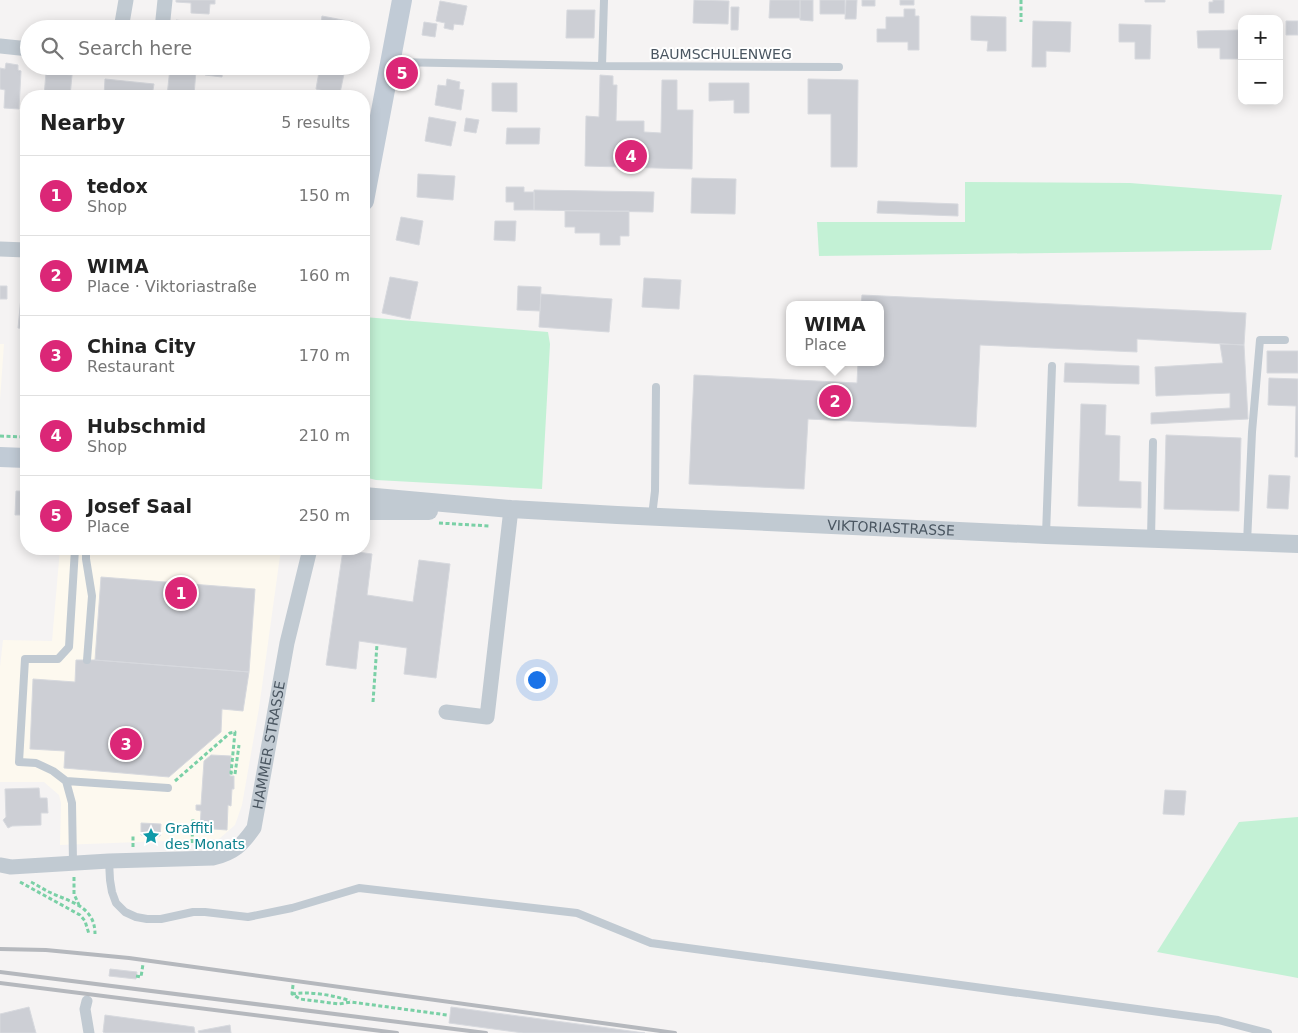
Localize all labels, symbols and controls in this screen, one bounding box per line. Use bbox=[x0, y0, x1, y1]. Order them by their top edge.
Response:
map controls bbox=[1238, 15, 1283, 105]
button: + bbox=[1238, 15, 1283, 60]
search box bbox=[20, 20, 370, 75]
icon: search bbox=[38, 34, 66, 62]
text: Search here bbox=[78, 37, 192, 59]
street label: BAUMSCHULENWEG bbox=[650, 46, 792, 62]
pin: 5 bbox=[386, 54, 418, 92]
button: − bbox=[1238, 60, 1283, 105]
text: Nearby bbox=[40, 111, 125, 135]
text: 5 results bbox=[281, 113, 350, 132]
pin: 4 bbox=[615, 137, 647, 175]
text: tedox bbox=[87, 175, 148, 197]
text: 1 bbox=[50, 186, 62, 205]
text: 150 m bbox=[299, 186, 350, 205]
text: Shop bbox=[87, 197, 127, 216]
text: WIMA bbox=[87, 255, 149, 277]
text: 2 bbox=[50, 266, 62, 285]
text: 160 m bbox=[299, 266, 350, 285]
text: Place · Viktoriastraße bbox=[87, 277, 257, 296]
popup bbox=[786, 301, 884, 366]
text: WIMA bbox=[804, 313, 866, 335]
text: China City bbox=[87, 335, 196, 357]
text: Place bbox=[804, 335, 847, 354]
text: 3 bbox=[50, 346, 62, 365]
text: 170 m bbox=[299, 346, 350, 365]
text: Restaurant bbox=[87, 357, 175, 376]
pin: 2 bbox=[819, 382, 851, 420]
text: Hubschmid bbox=[87, 415, 206, 437]
text: 4 bbox=[50, 426, 62, 445]
text: 210 m bbox=[299, 426, 350, 445]
text: Shop bbox=[87, 437, 127, 456]
text: Josef Saal bbox=[87, 495, 192, 517]
text: 5 bbox=[50, 506, 62, 525]
text: 250 m bbox=[299, 506, 350, 525]
text: Place bbox=[87, 517, 130, 536]
street label: VIKTORIASTRASSE bbox=[827, 517, 955, 539]
pin: 1 bbox=[165, 574, 197, 612]
your location bbox=[524, 667, 550, 693]
street label: HAMMER STRASSE bbox=[249, 680, 288, 810]
pin: 3 bbox=[110, 725, 142, 763]
place label: Graffiti des Monats bbox=[165, 820, 245, 852]
place icon: Graffiti des Monats bbox=[141, 826, 161, 846]

